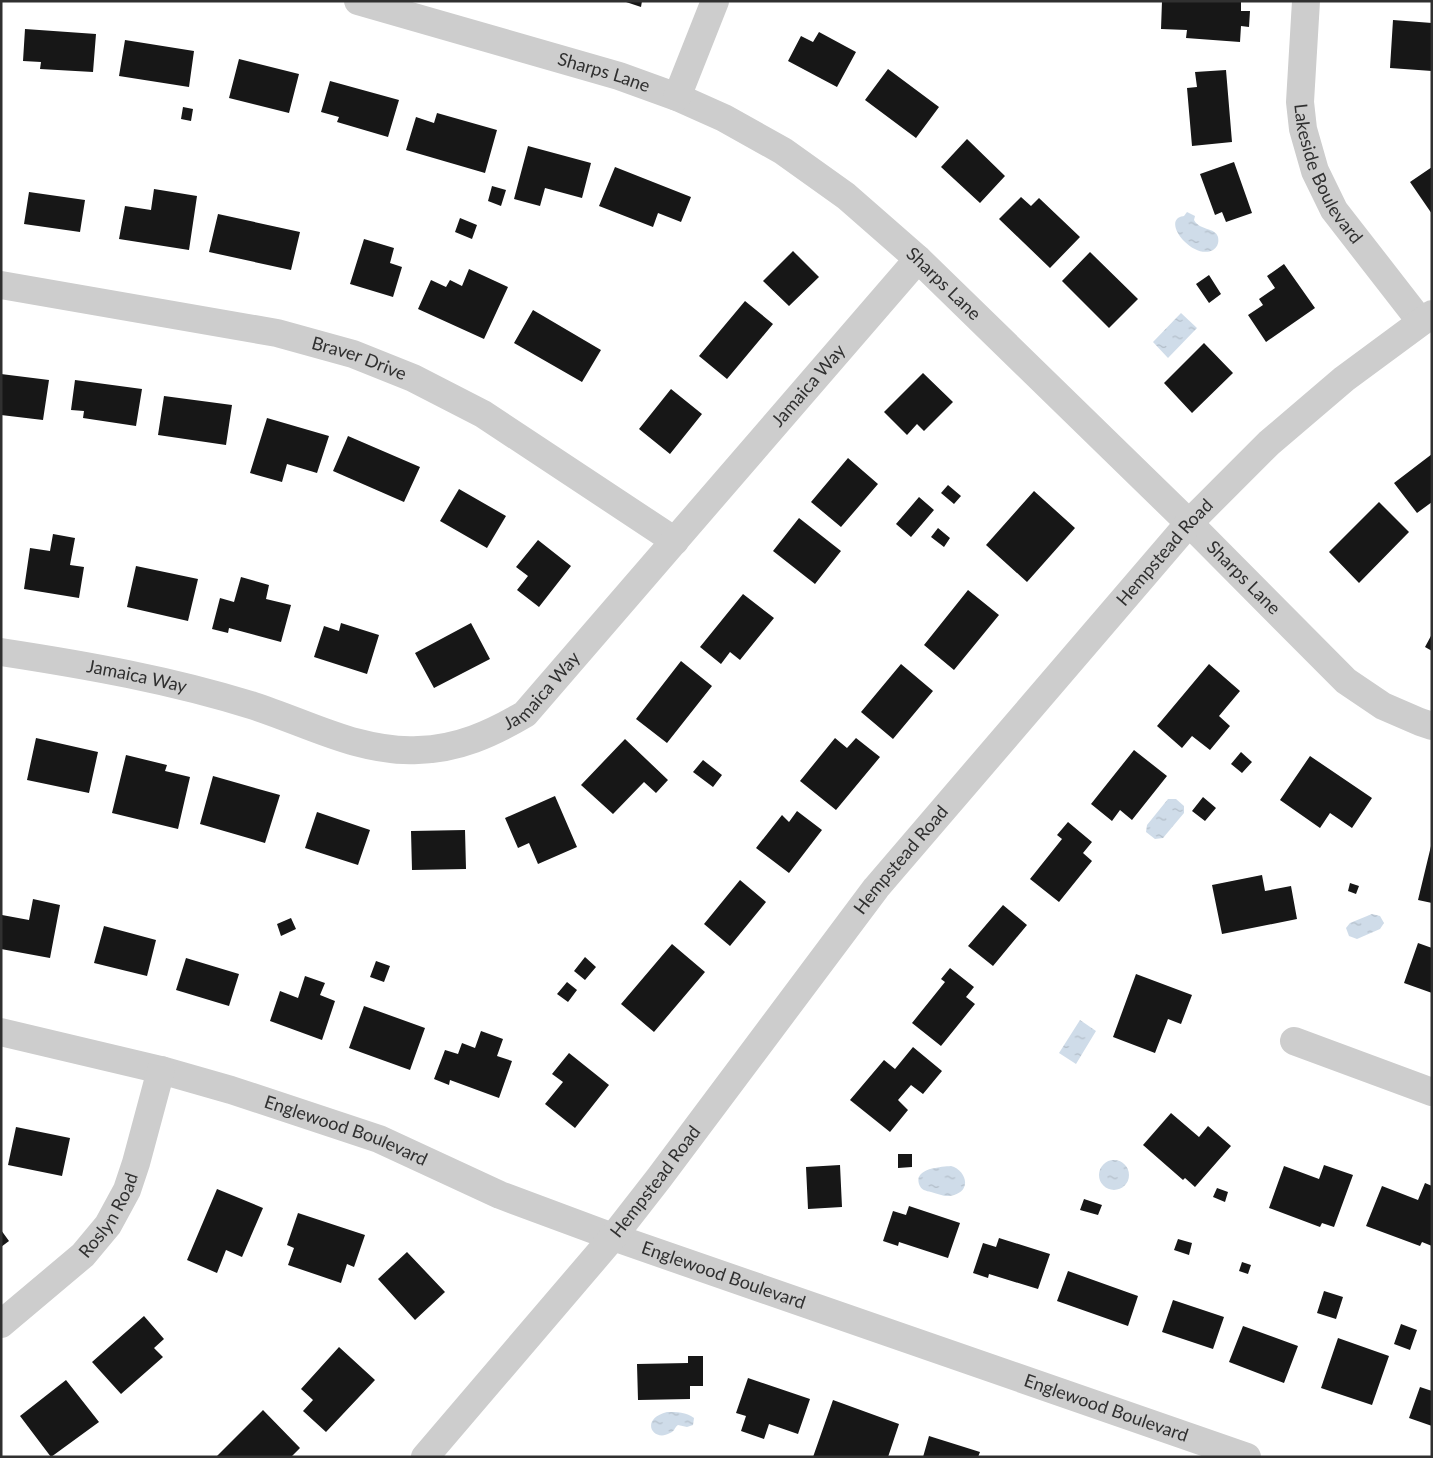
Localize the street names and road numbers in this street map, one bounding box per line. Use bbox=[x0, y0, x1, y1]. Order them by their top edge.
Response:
street label: Sharps Lane bbox=[555, 47, 653, 96]
street label: Lakeside Boulevard bbox=[1290, 102, 1368, 248]
street label: Sharps Lane bbox=[902, 242, 986, 324]
street label: Braver Drive bbox=[309, 331, 410, 384]
street label: Jamaica Way bbox=[766, 339, 850, 431]
street label: Hempstead Road bbox=[1111, 494, 1217, 610]
street label: Sharps Lane bbox=[1203, 535, 1286, 619]
street label: Jamaica Way bbox=[499, 646, 585, 734]
street label: Jamaica Way bbox=[85, 654, 190, 697]
street label: Hempstead Road bbox=[848, 800, 952, 918]
street label: Englewood Boulevard bbox=[262, 1090, 431, 1170]
street label: Hempstead Road bbox=[605, 1121, 704, 1242]
street label: Roslyn Road bbox=[73, 1170, 142, 1262]
street label: Englewood Boulevard bbox=[639, 1236, 809, 1313]
street label: Englewood Boulevard bbox=[1022, 1369, 1191, 1446]

